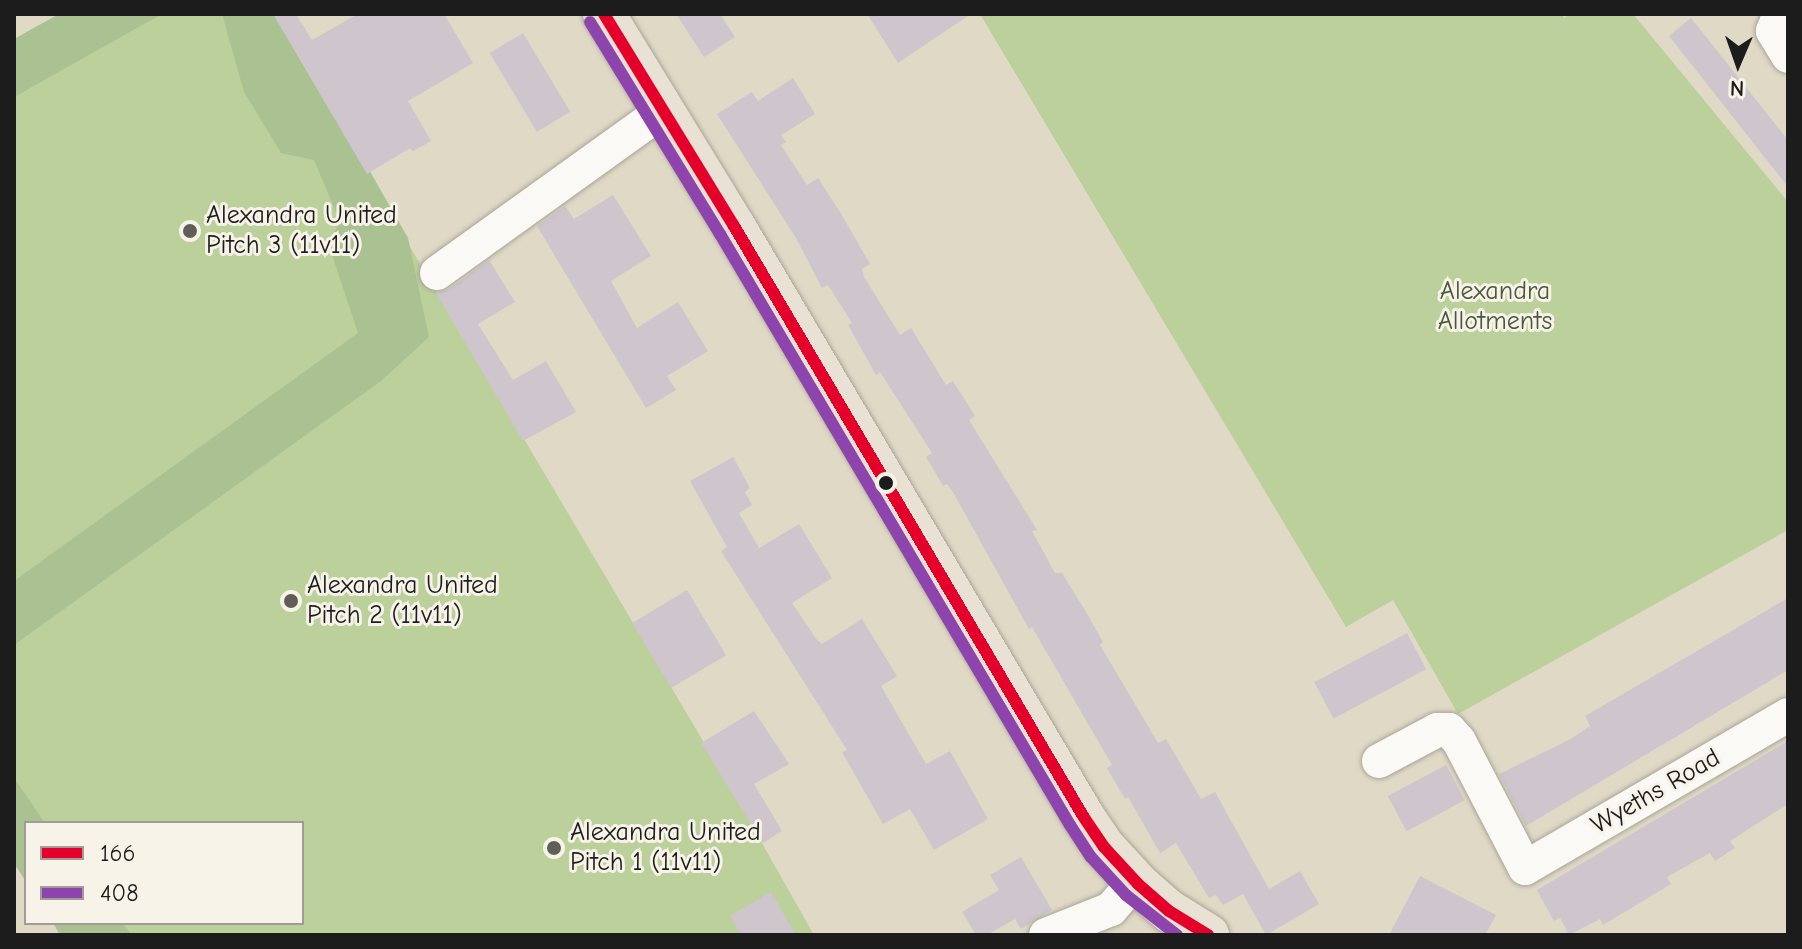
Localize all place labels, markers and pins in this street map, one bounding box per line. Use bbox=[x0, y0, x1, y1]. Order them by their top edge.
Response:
place label: Alexandra United Pitch 3 (11v11) bbox=[206, 200, 397, 262]
marker: Alexandra United Pitch 3 (11v11) bbox=[181, 222, 199, 240]
unlabelled marker bbox=[878, 475, 894, 491]
place label: Alexandra United Pitch 2 (11v11) bbox=[307, 570, 498, 632]
marker: Alexandra United Pitch 2 (11v11) bbox=[282, 592, 300, 610]
place label: Alexandra United Pitch 1 (11v11) bbox=[570, 817, 761, 878]
marker: Alexandra United Pitch 1 (11v11) bbox=[545, 839, 563, 857]

